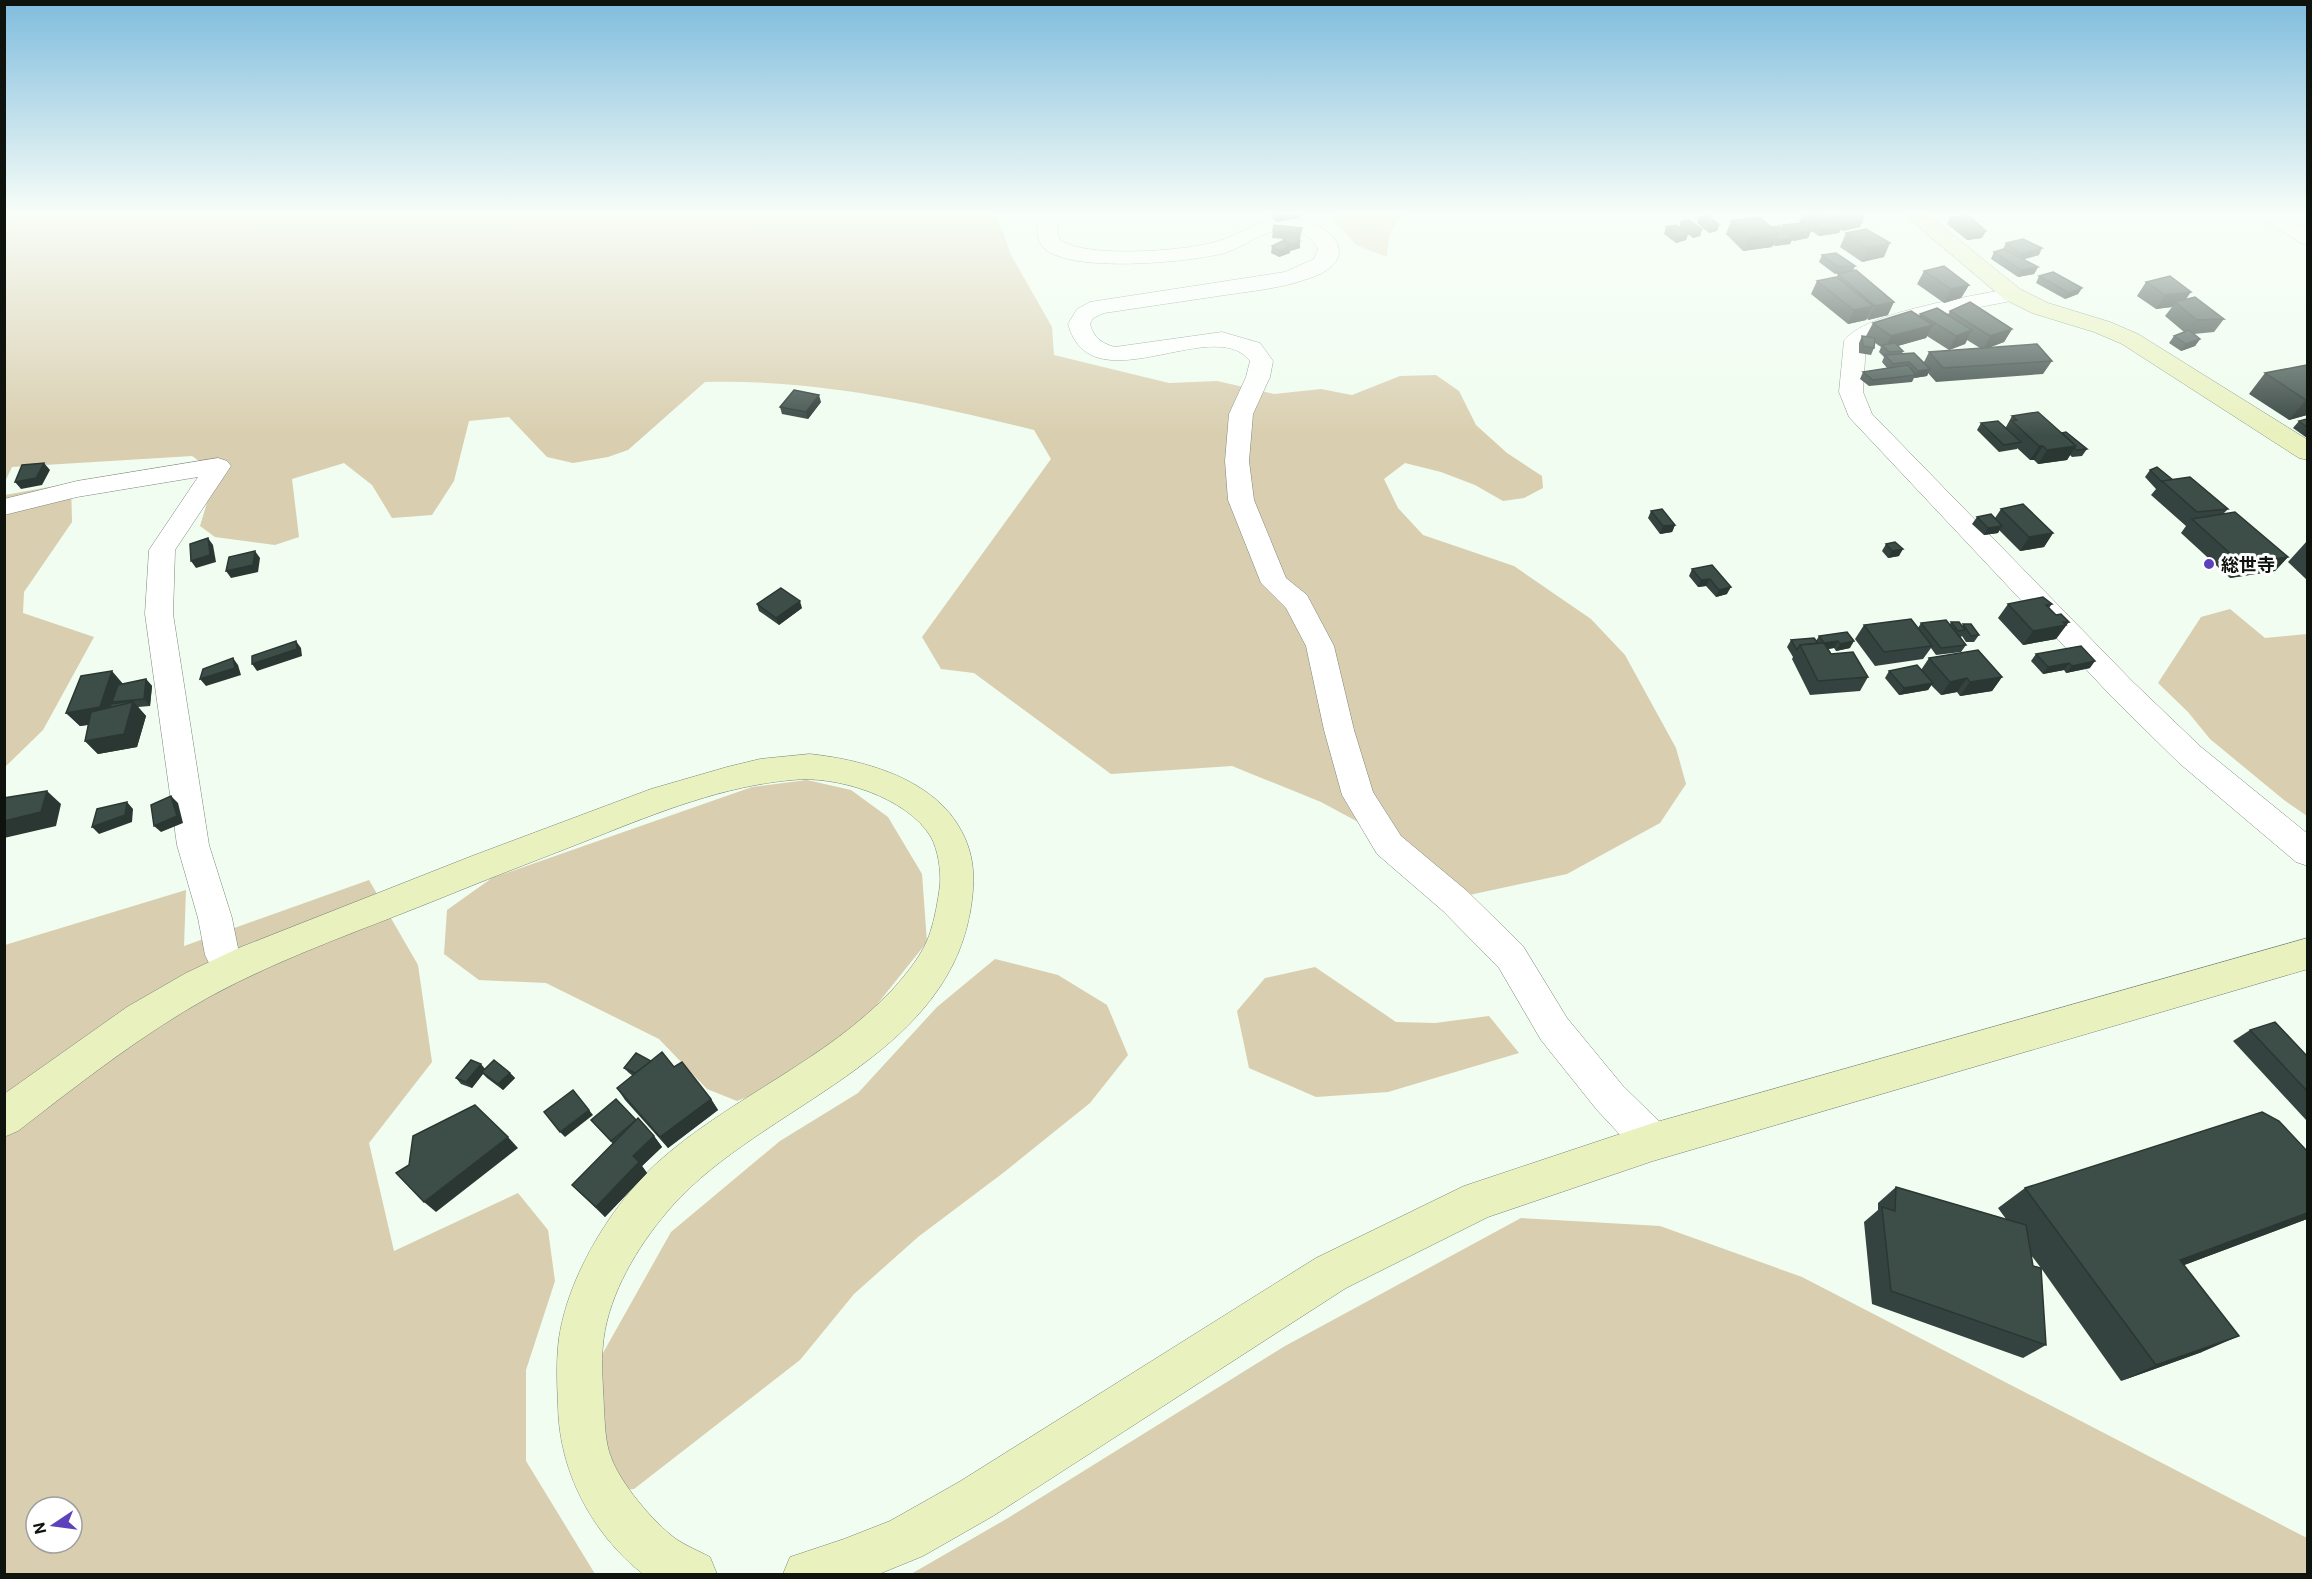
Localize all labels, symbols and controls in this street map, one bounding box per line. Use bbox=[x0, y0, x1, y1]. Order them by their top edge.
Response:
place label: 総世寺 bbox=[2221, 554, 2275, 575]
marker: 総世寺 bbox=[2202, 557, 2216, 571]
north arrow bbox=[24, 1495, 84, 1555]
text: N bbox=[29, 1521, 50, 1536]

